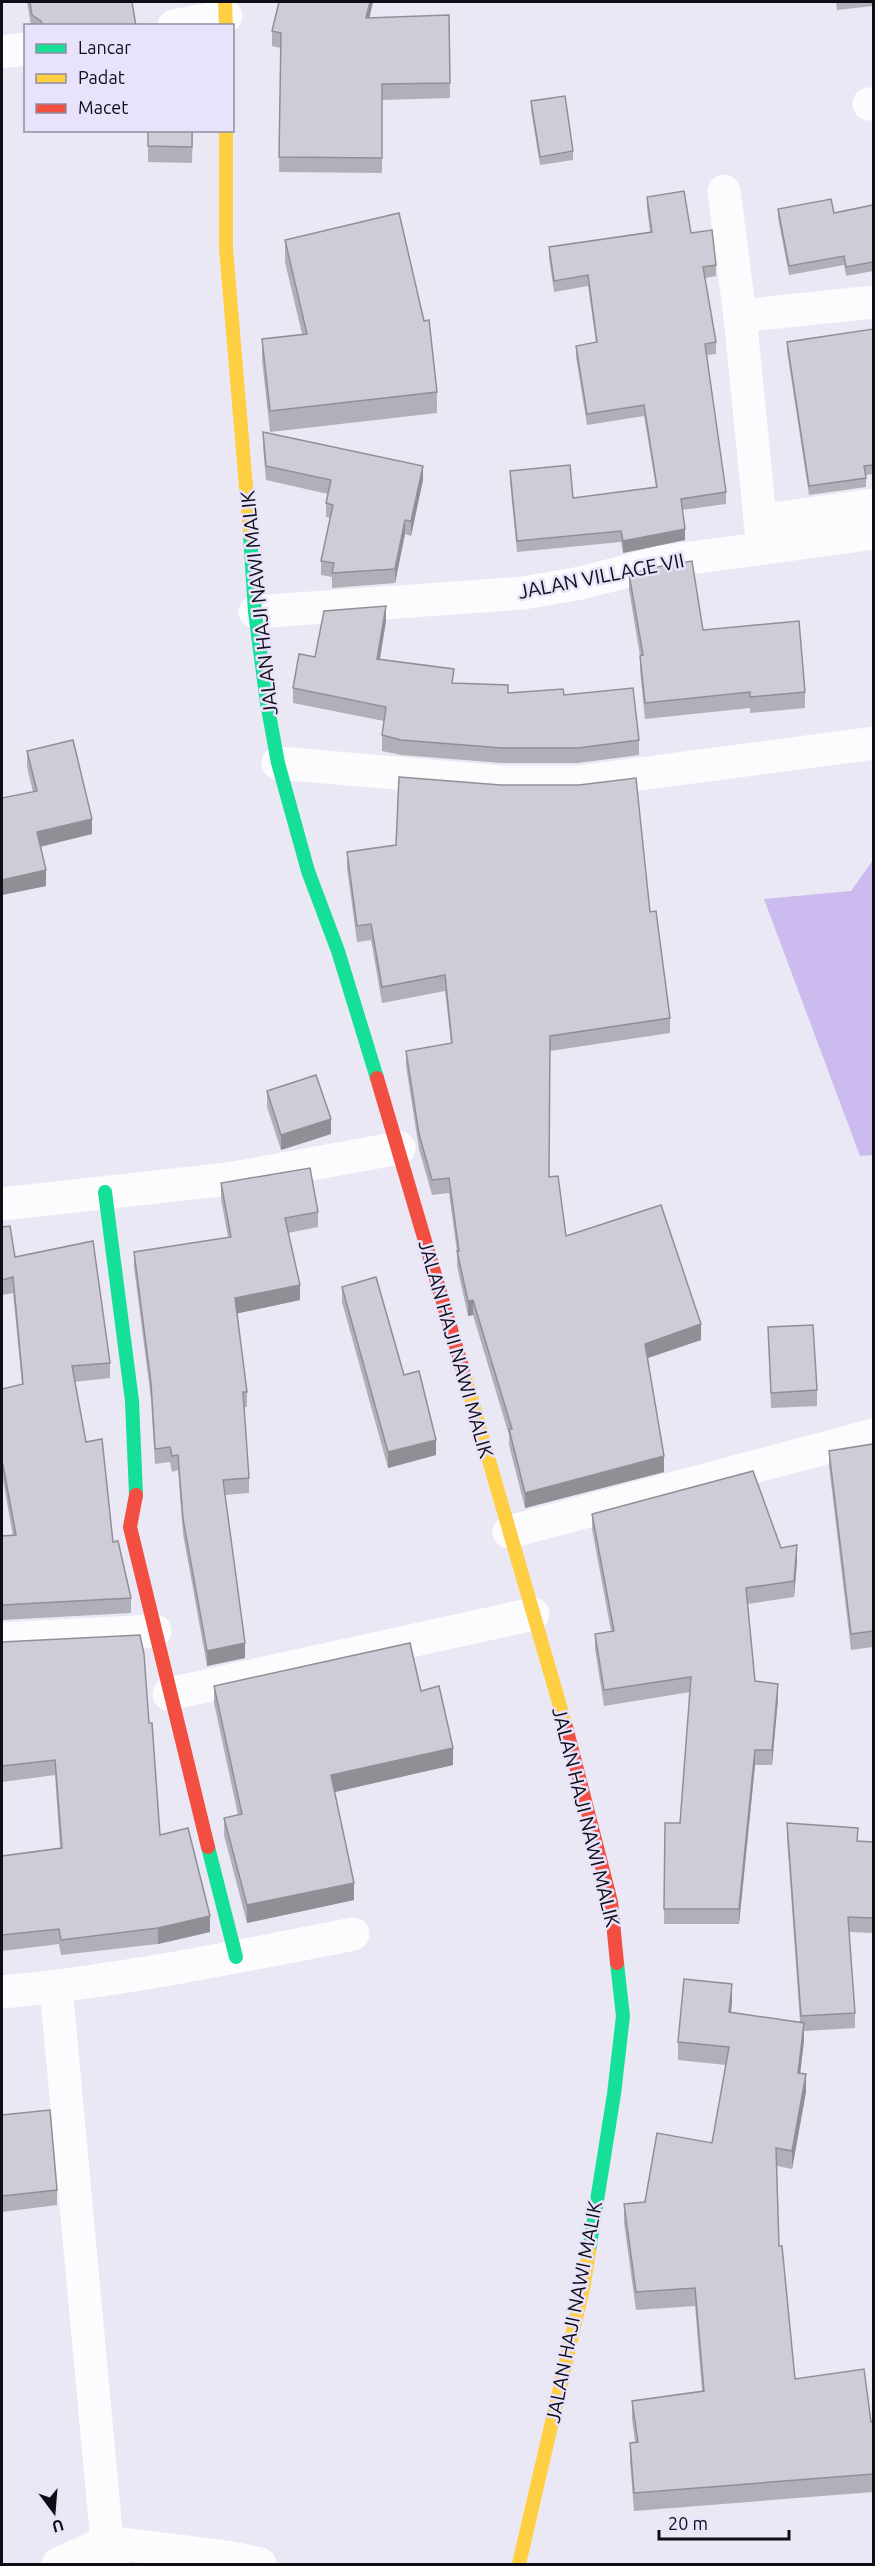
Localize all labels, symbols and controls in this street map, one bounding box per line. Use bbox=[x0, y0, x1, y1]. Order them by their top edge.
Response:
legend bbox=[24, 24, 234, 132]
text: Lancar bbox=[78, 37, 131, 57]
text: Padat bbox=[78, 67, 125, 87]
text: Macet bbox=[78, 97, 128, 117]
street label: JALAN HAJI NAWI MALIK bbox=[235, 490, 282, 716]
street label: JALAN VILLAGE VII bbox=[516, 548, 686, 603]
street label: JALAN HAJI NAWI MALIK bbox=[414, 1237, 499, 1460]
street label: JALAN HAJI NAWI MALIK bbox=[548, 1705, 625, 1929]
street label: JALAN HAJI NAWI MALIK bbox=[541, 2199, 606, 2425]
north arrow bbox=[24, 2482, 84, 2542]
scale bar bbox=[659, 2503, 790, 2541]
text: 20 m bbox=[668, 2513, 708, 2533]
text: U bbox=[50, 2516, 66, 2537]

